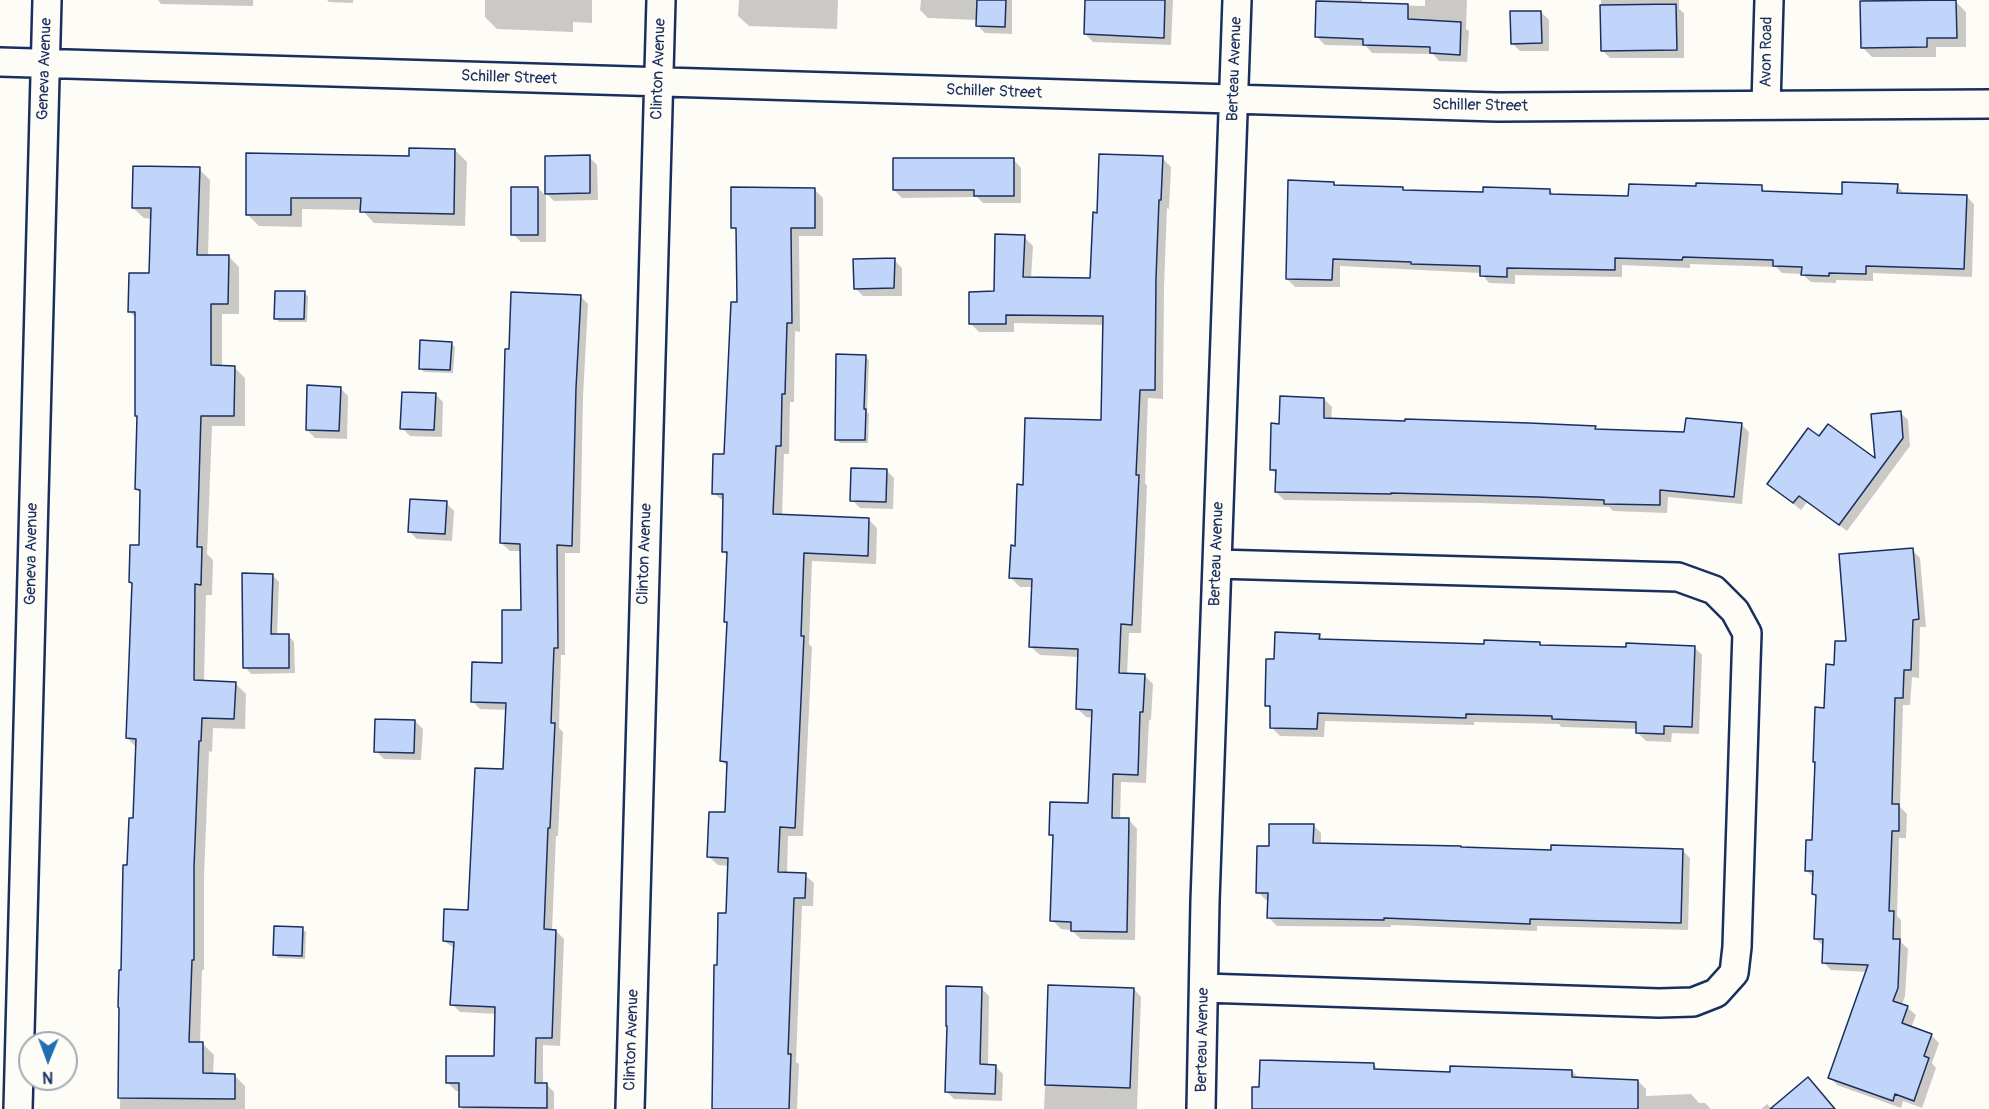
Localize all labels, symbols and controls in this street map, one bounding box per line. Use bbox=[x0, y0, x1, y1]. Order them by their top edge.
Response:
street label: Berteau Avenue bbox=[1224, 16, 1246, 122]
street label: Avon Road bbox=[1757, 16, 1777, 88]
street label: Geneva Avenue bbox=[34, 17, 56, 121]
street label: Clinton Avenue bbox=[648, 18, 670, 120]
street label: Schiller Street bbox=[461, 67, 557, 89]
street label: Schiller Street bbox=[946, 81, 1042, 103]
street label: Schiller Street bbox=[1432, 96, 1528, 116]
street label: Berteau Avenue bbox=[1206, 501, 1228, 607]
street label: Geneva Avenue bbox=[22, 503, 42, 605]
street label: Clinton Avenue bbox=[634, 503, 656, 605]
street label: Berteau Avenue bbox=[1192, 987, 1214, 1093]
street label: Clinton Avenue bbox=[621, 989, 643, 1091]
north arrow bbox=[18, 1031, 78, 1091]
text: N bbox=[42, 1067, 53, 1087]

